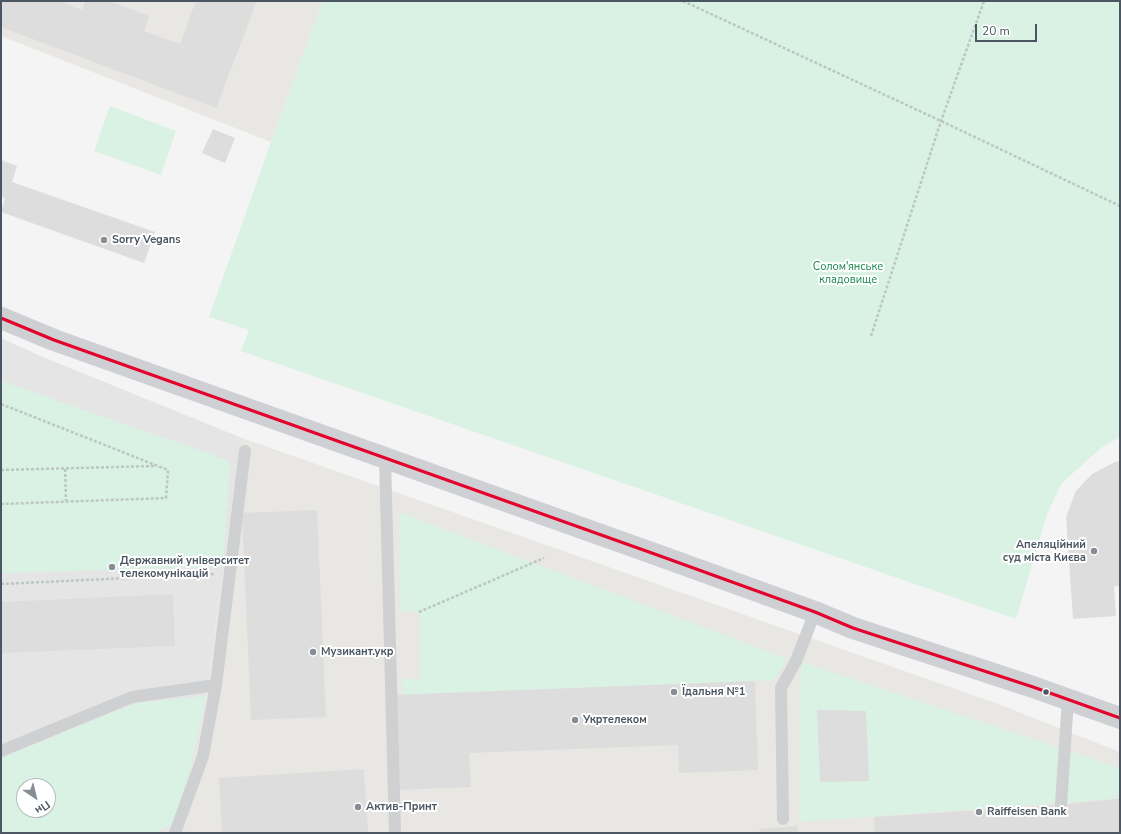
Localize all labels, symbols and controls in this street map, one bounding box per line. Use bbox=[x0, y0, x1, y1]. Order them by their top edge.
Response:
scale bar bbox=[977, 16, 1039, 42]
text: 20 m bbox=[982, 23, 1010, 39]
place label: Sorry Vegans bbox=[112, 233, 181, 247]
marker: Sorry Vegans bbox=[99, 235, 109, 245]
park label: Солом'янське кладовище bbox=[813, 260, 883, 286]
place label: Апеляційний суд міста Києва bbox=[1003, 538, 1086, 564]
marker: Апеляційний суд міста Києва bbox=[1089, 546, 1099, 556]
place label: Державний університет телекомунікацій bbox=[120, 554, 249, 580]
marker: Державний університет телекомунікацій bbox=[107, 562, 117, 572]
place label: Музикант.укр bbox=[321, 645, 393, 659]
marker: Музикант.укр bbox=[308, 647, 318, 657]
place label: Їдальня №1 bbox=[682, 685, 745, 699]
marker: Їдальня №1 bbox=[669, 687, 679, 697]
unlabelled marker bbox=[1041, 687, 1051, 697]
place label: Укртелеком bbox=[583, 713, 647, 727]
marker: Укртелеком bbox=[570, 715, 580, 725]
north arrow bbox=[16, 778, 56, 818]
text: Пн bbox=[32, 797, 53, 818]
place label: Актив-Принт bbox=[366, 800, 437, 814]
marker: Актив-Принт bbox=[353, 802, 363, 812]
place label: Raiffeisen Bank bbox=[987, 805, 1066, 819]
marker: Raiffeisen Bank bbox=[974, 807, 984, 817]

